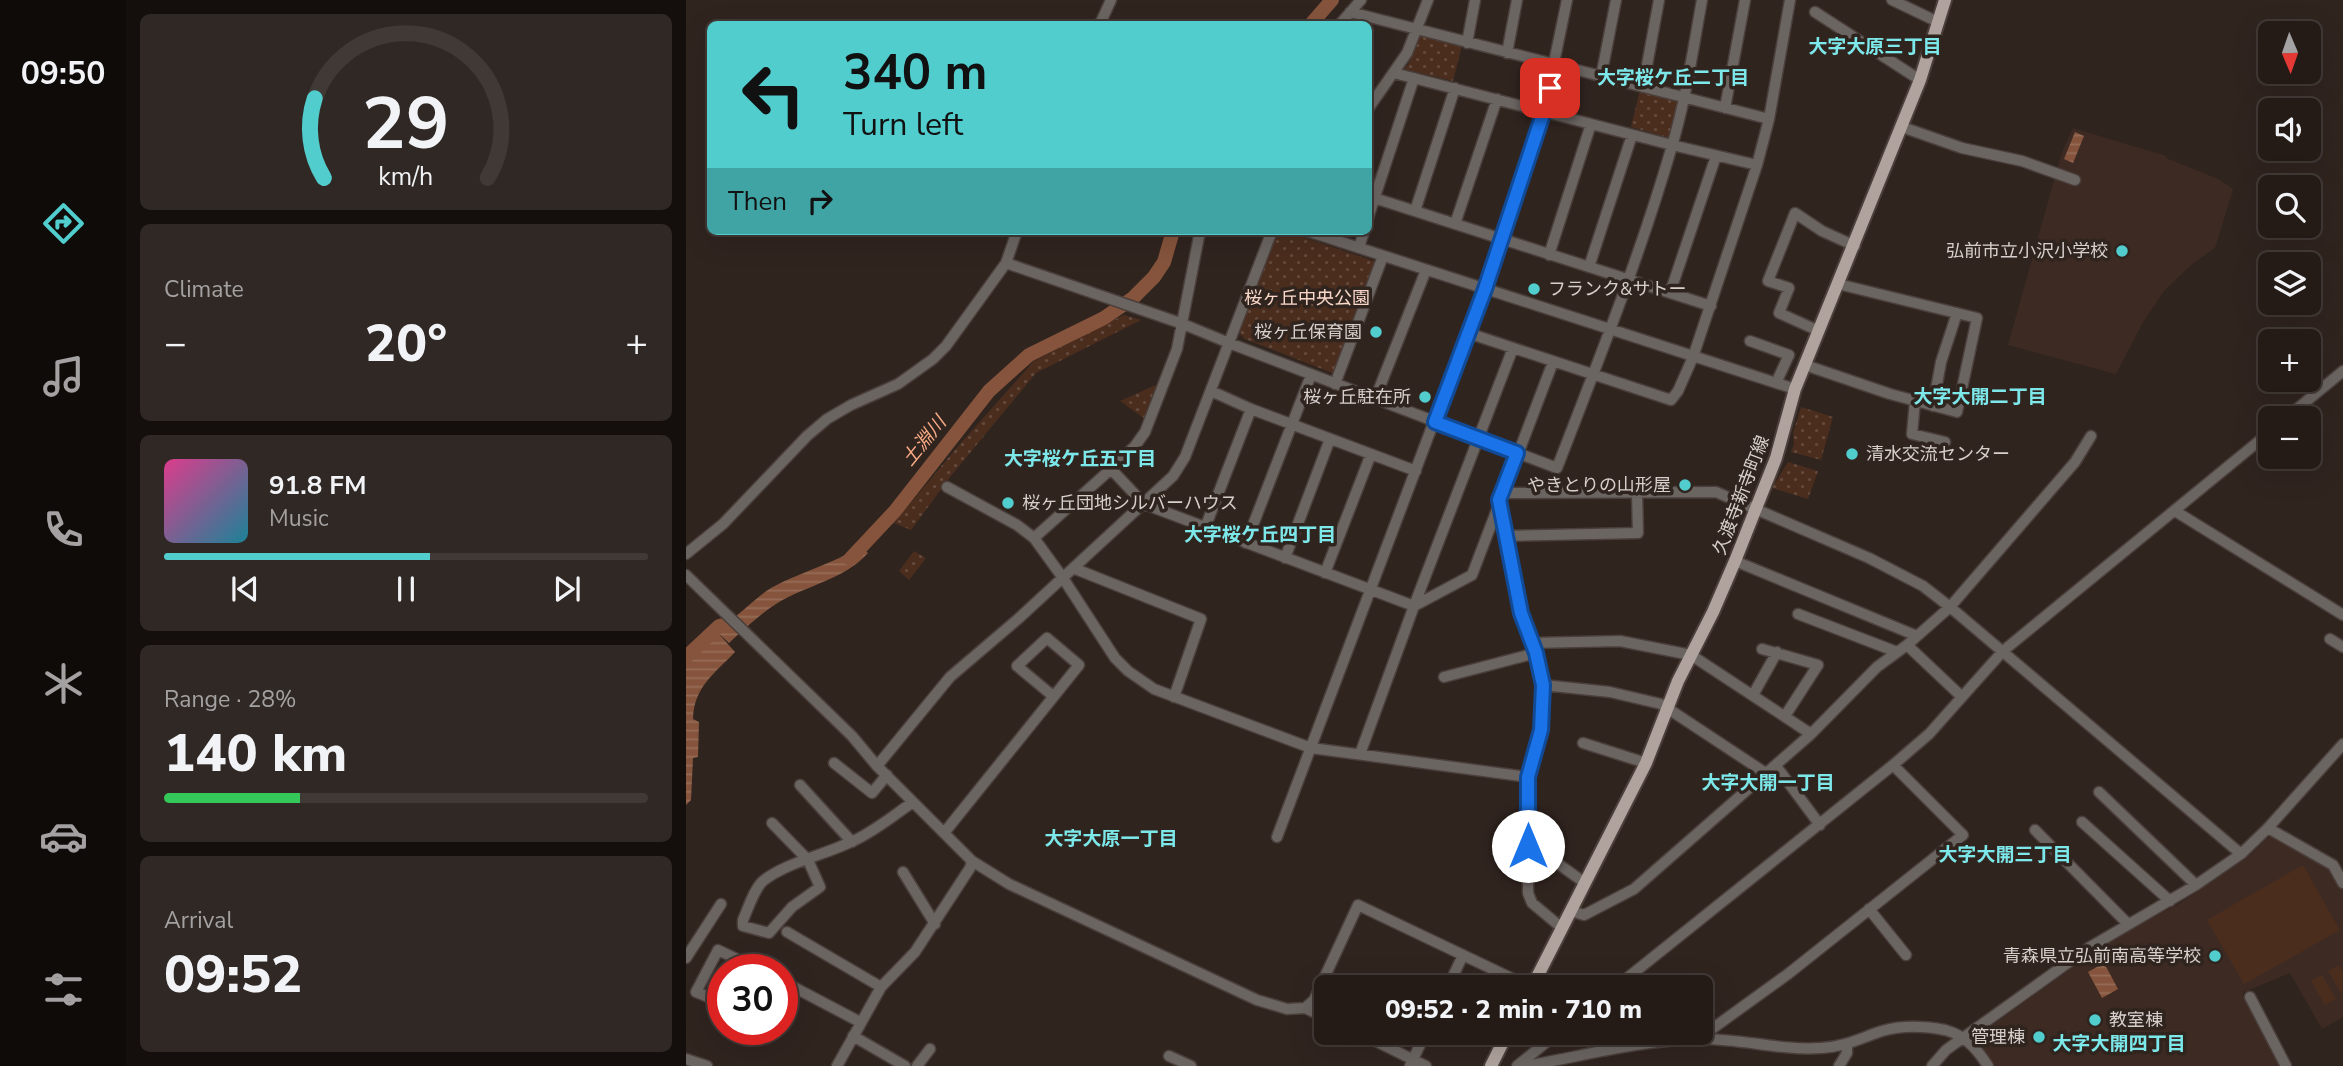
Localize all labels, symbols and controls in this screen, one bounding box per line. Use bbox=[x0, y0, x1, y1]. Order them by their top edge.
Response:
north arrow bbox=[2258, 21, 2320, 84]
map controls bbox=[2258, 21, 2321, 469]
district label: 大字大原三丁目 bbox=[1808, 34, 1942, 60]
text: 340 m bbox=[843, 39, 987, 106]
icon: left bbox=[728, 49, 819, 140]
text: 09:50 bbox=[21, 52, 105, 95]
pin bbox=[1520, 58, 1580, 118]
district label: 大字桜ケ丘二丁目 bbox=[1597, 65, 1749, 91]
icon: arrive bbox=[1531, 69, 1569, 107]
text: 29 bbox=[362, 75, 450, 175]
button: sound bbox=[2258, 98, 2321, 161]
text: Turn left bbox=[843, 103, 963, 146]
text: km/h bbox=[378, 160, 434, 194]
button: search bbox=[2258, 175, 2321, 238]
icon: right bbox=[801, 182, 839, 220]
text: Then bbox=[728, 184, 787, 219]
icon: directions bbox=[39, 199, 88, 248]
place label: 弘前市立小沢小学校 bbox=[1946, 239, 2108, 263]
marker: 弘前市立小沢小学校 bbox=[2114, 243, 2130, 259]
button: layers bbox=[2258, 252, 2321, 315]
text: Climate bbox=[164, 274, 244, 305]
place label: フランク&サトー bbox=[1548, 277, 1686, 301]
marker: フランク&サトー bbox=[1526, 281, 1542, 297]
park label: 桜ヶ丘中央公園 bbox=[1244, 286, 1370, 310]
text: 20° bbox=[365, 308, 447, 379]
text: − bbox=[164, 318, 187, 369]
text: + bbox=[625, 318, 648, 369]
place label: 桜ヶ丘保育園 bbox=[1254, 320, 1362, 344]
marker: 桜ヶ丘保育園 bbox=[1368, 324, 1384, 340]
button: + bbox=[2258, 329, 2321, 392]
icon: music bbox=[39, 352, 88, 401]
district label: 大字大開二丁目 bbox=[1913, 384, 2047, 410]
place label: 桜ヶ丘駐在所 bbox=[1303, 385, 1411, 409]
marker: 桜ヶ丘駐在所 bbox=[1417, 389, 1433, 405]
button: − bbox=[2258, 406, 2321, 469]
water label: 土淵川 bbox=[896, 409, 953, 471]
street label: 久渡寺新寺町線 bbox=[1707, 432, 1775, 558]
place label: 清水交流センター bbox=[1866, 442, 2010, 466]
district label: 大字桜ケ丘五丁目 bbox=[1004, 446, 1156, 472]
marker: 清水交流センター bbox=[1844, 446, 1860, 462]
text: 91.8 FM bbox=[269, 468, 366, 503]
place label: やきとりの山形屋 bbox=[1527, 473, 1671, 497]
marker: やきとりの山形屋 bbox=[1677, 477, 1693, 493]
place label: 桜ヶ丘団地シルバーハウス bbox=[1022, 491, 1238, 515]
marker: 桜ヶ丘団地シルバーハウス bbox=[1000, 495, 1016, 511]
text: Music bbox=[269, 503, 329, 534]
icon: phone bbox=[39, 505, 88, 554]
district label: 大字桜ケ丘四丁目 bbox=[1184, 522, 1336, 548]
icon: previous bbox=[226, 570, 264, 608]
icon: pause bbox=[387, 570, 425, 608]
icon: next bbox=[548, 570, 586, 608]
icon: climate bbox=[39, 659, 88, 708]
text: Range · 28% bbox=[164, 684, 296, 715]
text: 140 km bbox=[164, 718, 347, 789]
district label: 大字大開一丁目 bbox=[1701, 770, 1835, 796]
position arrow bbox=[1491, 809, 1565, 883]
icon: car bbox=[39, 812, 88, 861]
district label: 大字大原一丁目 bbox=[1044, 826, 1178, 852]
district label: 大字大開三丁目 bbox=[1938, 842, 2072, 868]
text: Arrival bbox=[164, 905, 233, 936]
text: 09:52 bbox=[164, 939, 302, 1010]
place label: 青森県立弘前南高等学校 bbox=[2003, 944, 2201, 968]
marker: 青森県立弘前南高等学校 bbox=[2207, 948, 2223, 964]
speed limit sign: 30 bbox=[707, 954, 798, 1045]
icon: filters bbox=[39, 965, 88, 1014]
text: 09:52 · 2 min · 710 m bbox=[1385, 992, 1642, 1027]
place label: 教室棟 bbox=[2109, 1008, 2163, 1032]
marker: 教室棟 bbox=[2087, 1012, 2103, 1028]
place label: 管理棟 bbox=[1971, 1025, 2025, 1049]
marker: 管理棟 bbox=[2031, 1029, 2047, 1045]
district label: 大字大開四丁目 bbox=[2052, 1031, 2186, 1057]

